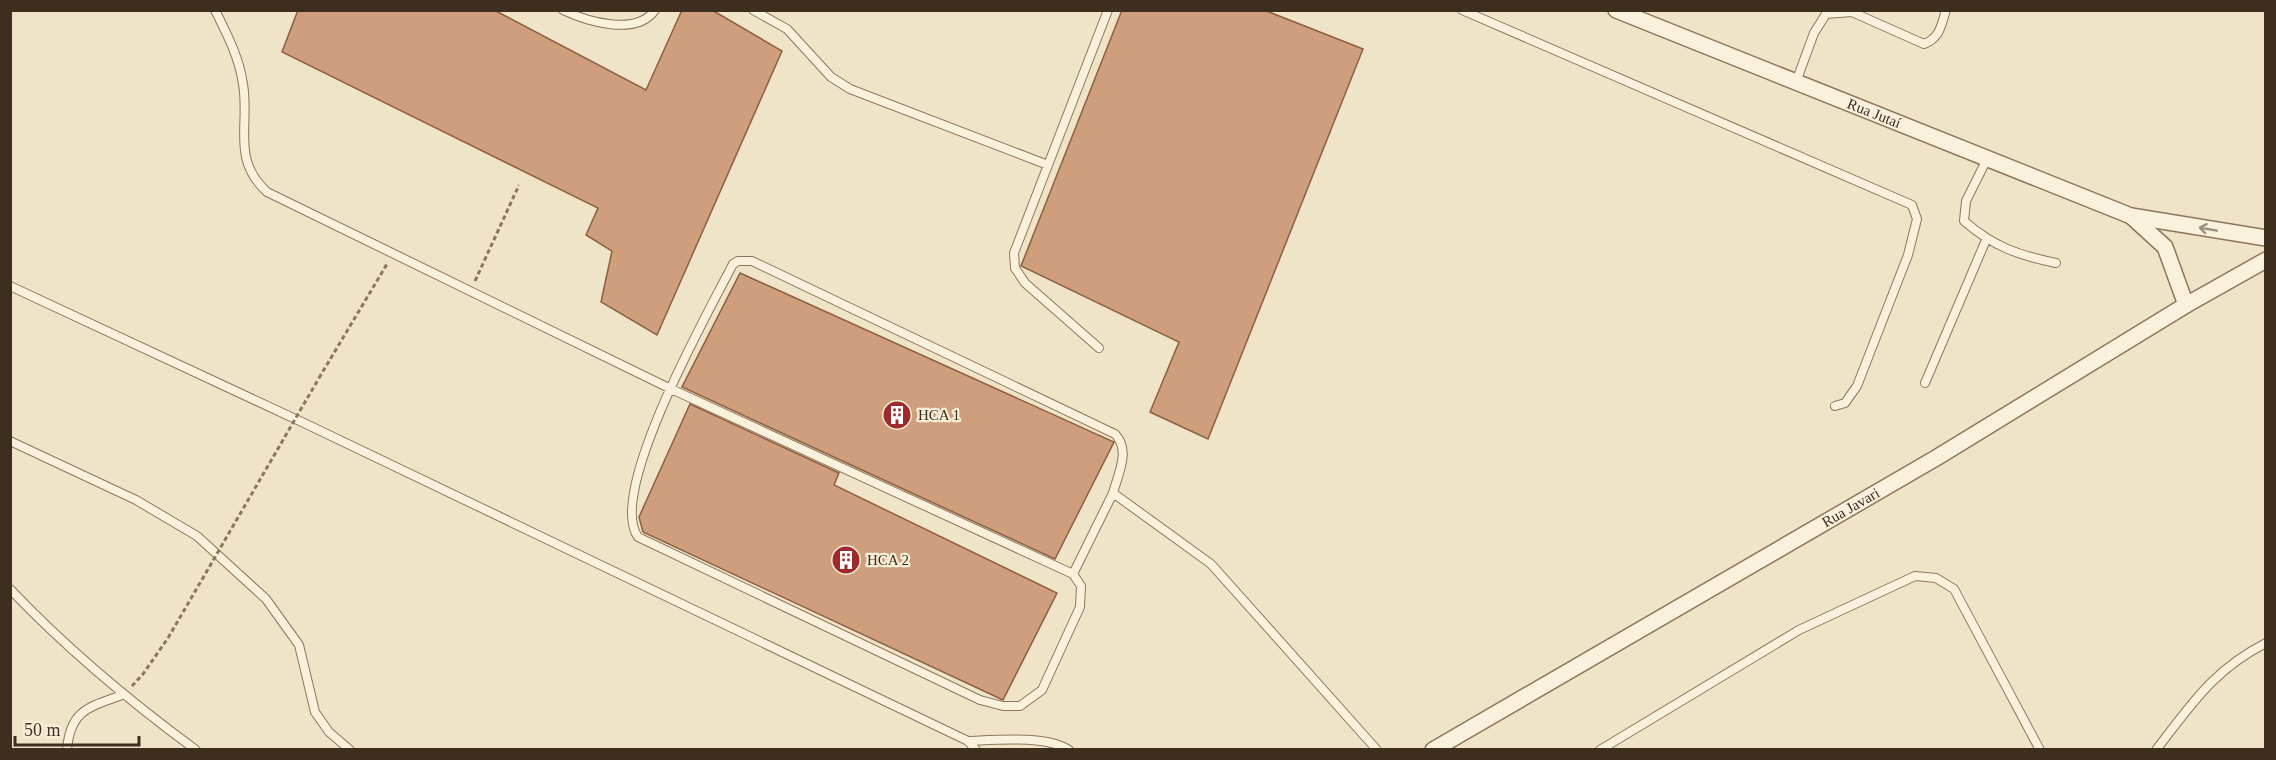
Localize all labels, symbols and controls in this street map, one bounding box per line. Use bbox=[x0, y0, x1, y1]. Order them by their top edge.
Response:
street label: Rua Jutaí bbox=[1845, 95, 1903, 131]
one-way arrow bbox=[2198, 223, 2218, 234]
building icon: HCA 1 bbox=[881, 399, 913, 431]
place label: HCA 1 bbox=[918, 407, 960, 423]
street label: Rua Javari bbox=[1819, 485, 1882, 530]
building icon: HCA 2 bbox=[830, 544, 862, 576]
place label: HCA 2 bbox=[867, 552, 909, 568]
scale bar bbox=[15, 709, 140, 747]
text: 50 m bbox=[24, 720, 61, 740]

